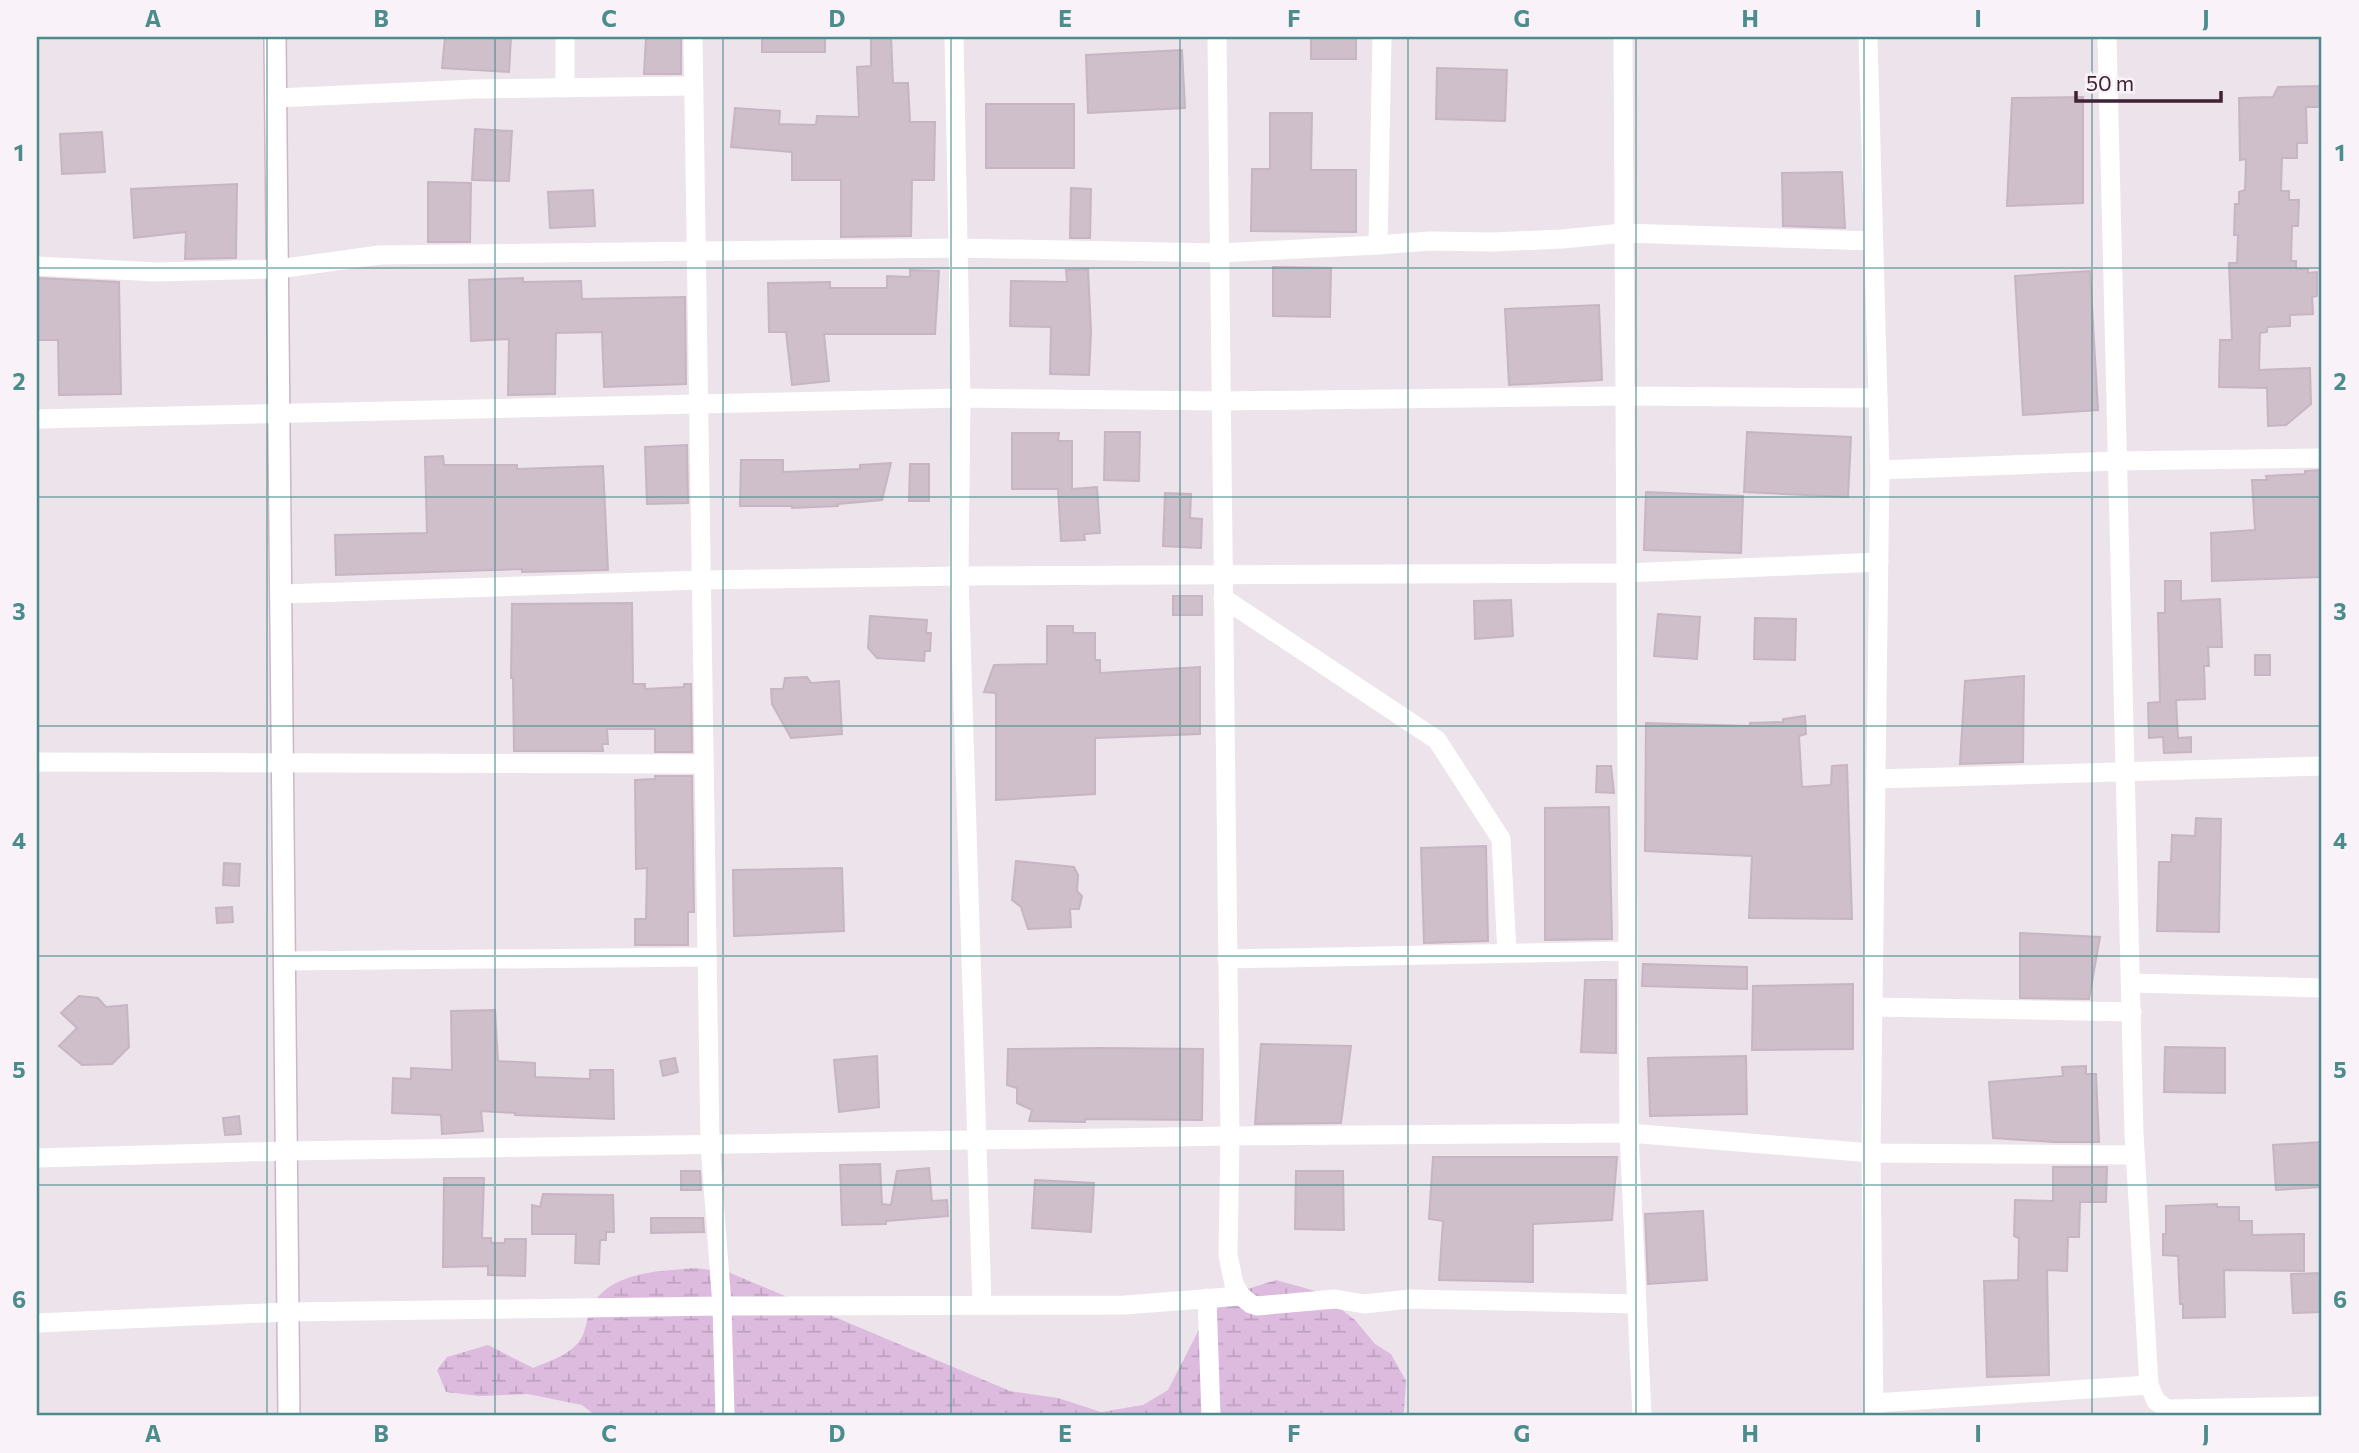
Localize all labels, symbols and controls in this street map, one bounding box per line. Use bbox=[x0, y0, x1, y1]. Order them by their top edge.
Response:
text: A bbox=[145, 4, 162, 32]
text: B bbox=[373, 4, 389, 32]
text: C bbox=[601, 4, 617, 32]
text: D bbox=[829, 4, 846, 32]
text: E bbox=[1058, 4, 1072, 32]
text: F bbox=[1287, 4, 1301, 32]
text: G bbox=[1514, 4, 1530, 32]
text: H bbox=[1741, 4, 1759, 32]
text: I bbox=[1974, 4, 1982, 32]
text: J bbox=[2202, 4, 2210, 32]
scale bar bbox=[2076, 60, 2221, 104]
text: 50 m bbox=[2086, 70, 2134, 95]
text: 1 bbox=[14, 138, 24, 166]
text: 1 bbox=[2335, 138, 2345, 166]
text: 2 bbox=[12, 367, 26, 395]
text: 2 bbox=[2333, 367, 2347, 395]
text: 3 bbox=[12, 597, 26, 625]
text: 3 bbox=[2333, 597, 2347, 625]
text: 4 bbox=[12, 826, 26, 854]
text: 4 bbox=[2333, 826, 2347, 854]
text: 5 bbox=[12, 1055, 26, 1083]
text: 5 bbox=[2333, 1055, 2347, 1083]
text: 6 bbox=[12, 1285, 26, 1313]
text: 6 bbox=[2333, 1285, 2347, 1313]
text: A bbox=[145, 1419, 162, 1447]
text: B bbox=[373, 1419, 389, 1447]
text: C bbox=[601, 1419, 617, 1447]
text: D bbox=[829, 1419, 846, 1447]
text: E bbox=[1058, 1419, 1072, 1447]
text: F bbox=[1287, 1419, 1301, 1447]
text: G bbox=[1514, 1419, 1530, 1447]
text: H bbox=[1741, 1419, 1759, 1447]
text: I bbox=[1974, 1419, 1982, 1447]
text: J bbox=[2202, 1419, 2210, 1447]

